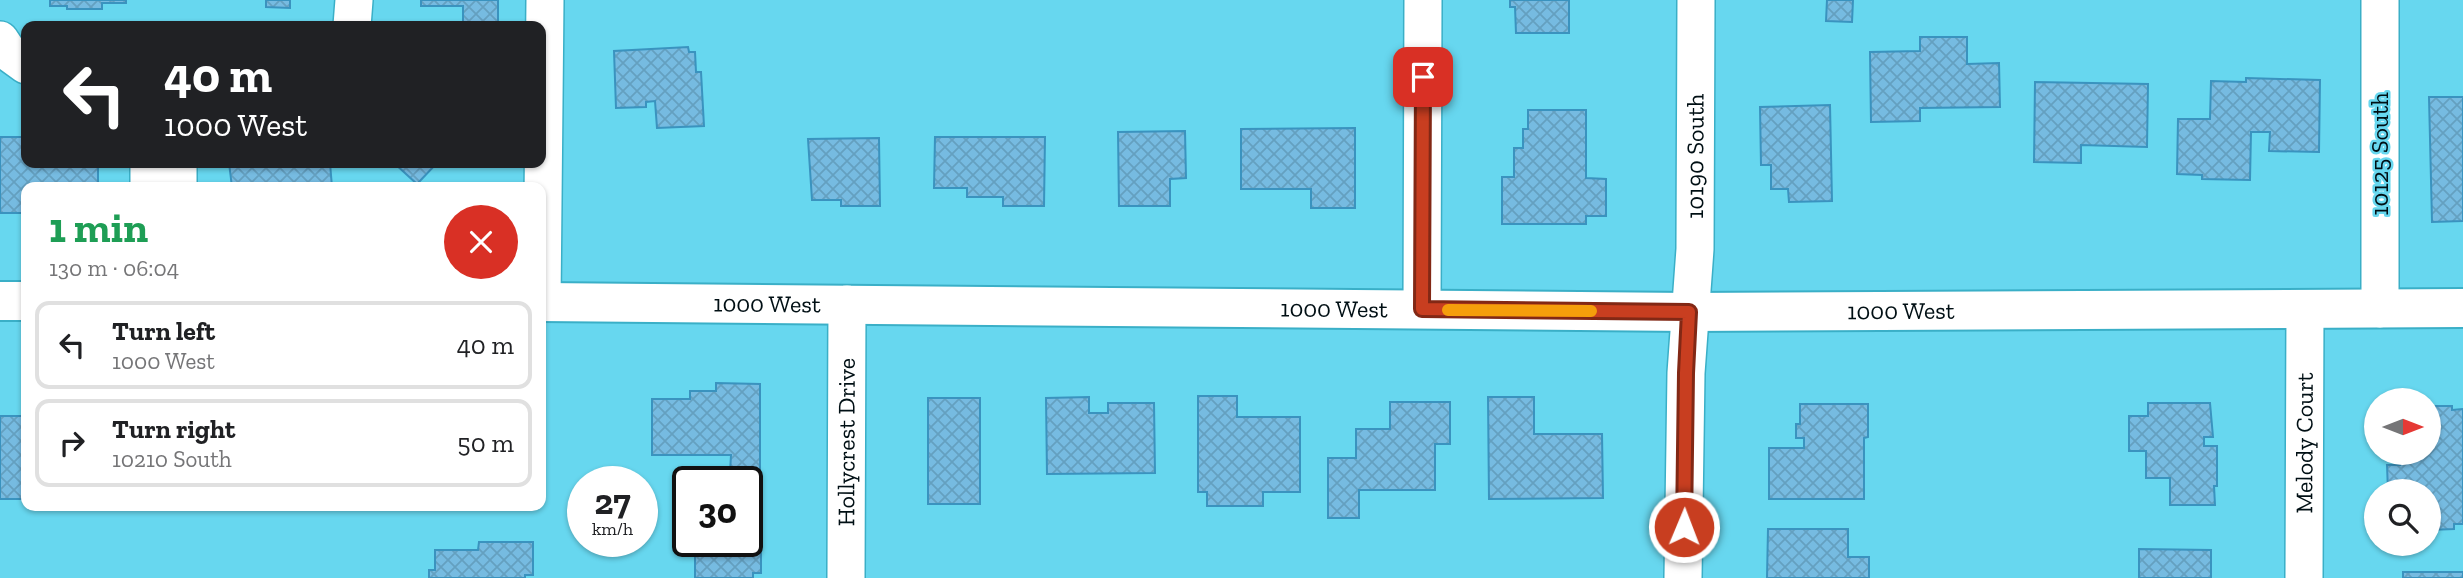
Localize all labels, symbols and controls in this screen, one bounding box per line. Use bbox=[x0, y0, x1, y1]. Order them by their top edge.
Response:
text: 40 m bbox=[164, 46, 272, 105]
pin bbox=[1393, 47, 1453, 107]
icon: left bbox=[49, 49, 140, 140]
icon: arrive bbox=[1404, 58, 1442, 96]
street label: 10125 South bbox=[2365, 92, 2394, 216]
street label: 10190 South bbox=[1680, 93, 1710, 219]
text: 1000 West bbox=[164, 106, 307, 144]
text: 1 min bbox=[49, 202, 148, 253]
button: close bbox=[444, 205, 518, 279]
text: 130 m · 06:04 bbox=[49, 254, 179, 282]
street label: 1000 West bbox=[713, 289, 821, 318]
street label: 1000 West bbox=[1280, 293, 1388, 323]
street label: 1000 West bbox=[1847, 296, 1955, 325]
text: Turn left bbox=[112, 315, 215, 347]
icon: left bbox=[53, 326, 91, 364]
text: 40 m bbox=[457, 329, 514, 361]
text: 1000 West bbox=[112, 347, 215, 375]
street label: Hollycrest Drive bbox=[831, 358, 861, 526]
street label: Melody Court bbox=[2289, 372, 2319, 514]
north arrow bbox=[2364, 388, 2441, 466]
map controls bbox=[2364, 388, 2441, 556]
text: Turn right bbox=[112, 413, 235, 445]
icon: right bbox=[53, 424, 91, 462]
text: 50 m bbox=[457, 427, 514, 459]
text: 10210 South bbox=[112, 445, 232, 473]
speed limit sign: 30 bbox=[672, 466, 763, 557]
button: search bbox=[2364, 479, 2441, 556]
text: 27 bbox=[594, 481, 631, 523]
position arrow bbox=[1647, 490, 1721, 564]
text: km/h bbox=[592, 518, 633, 540]

